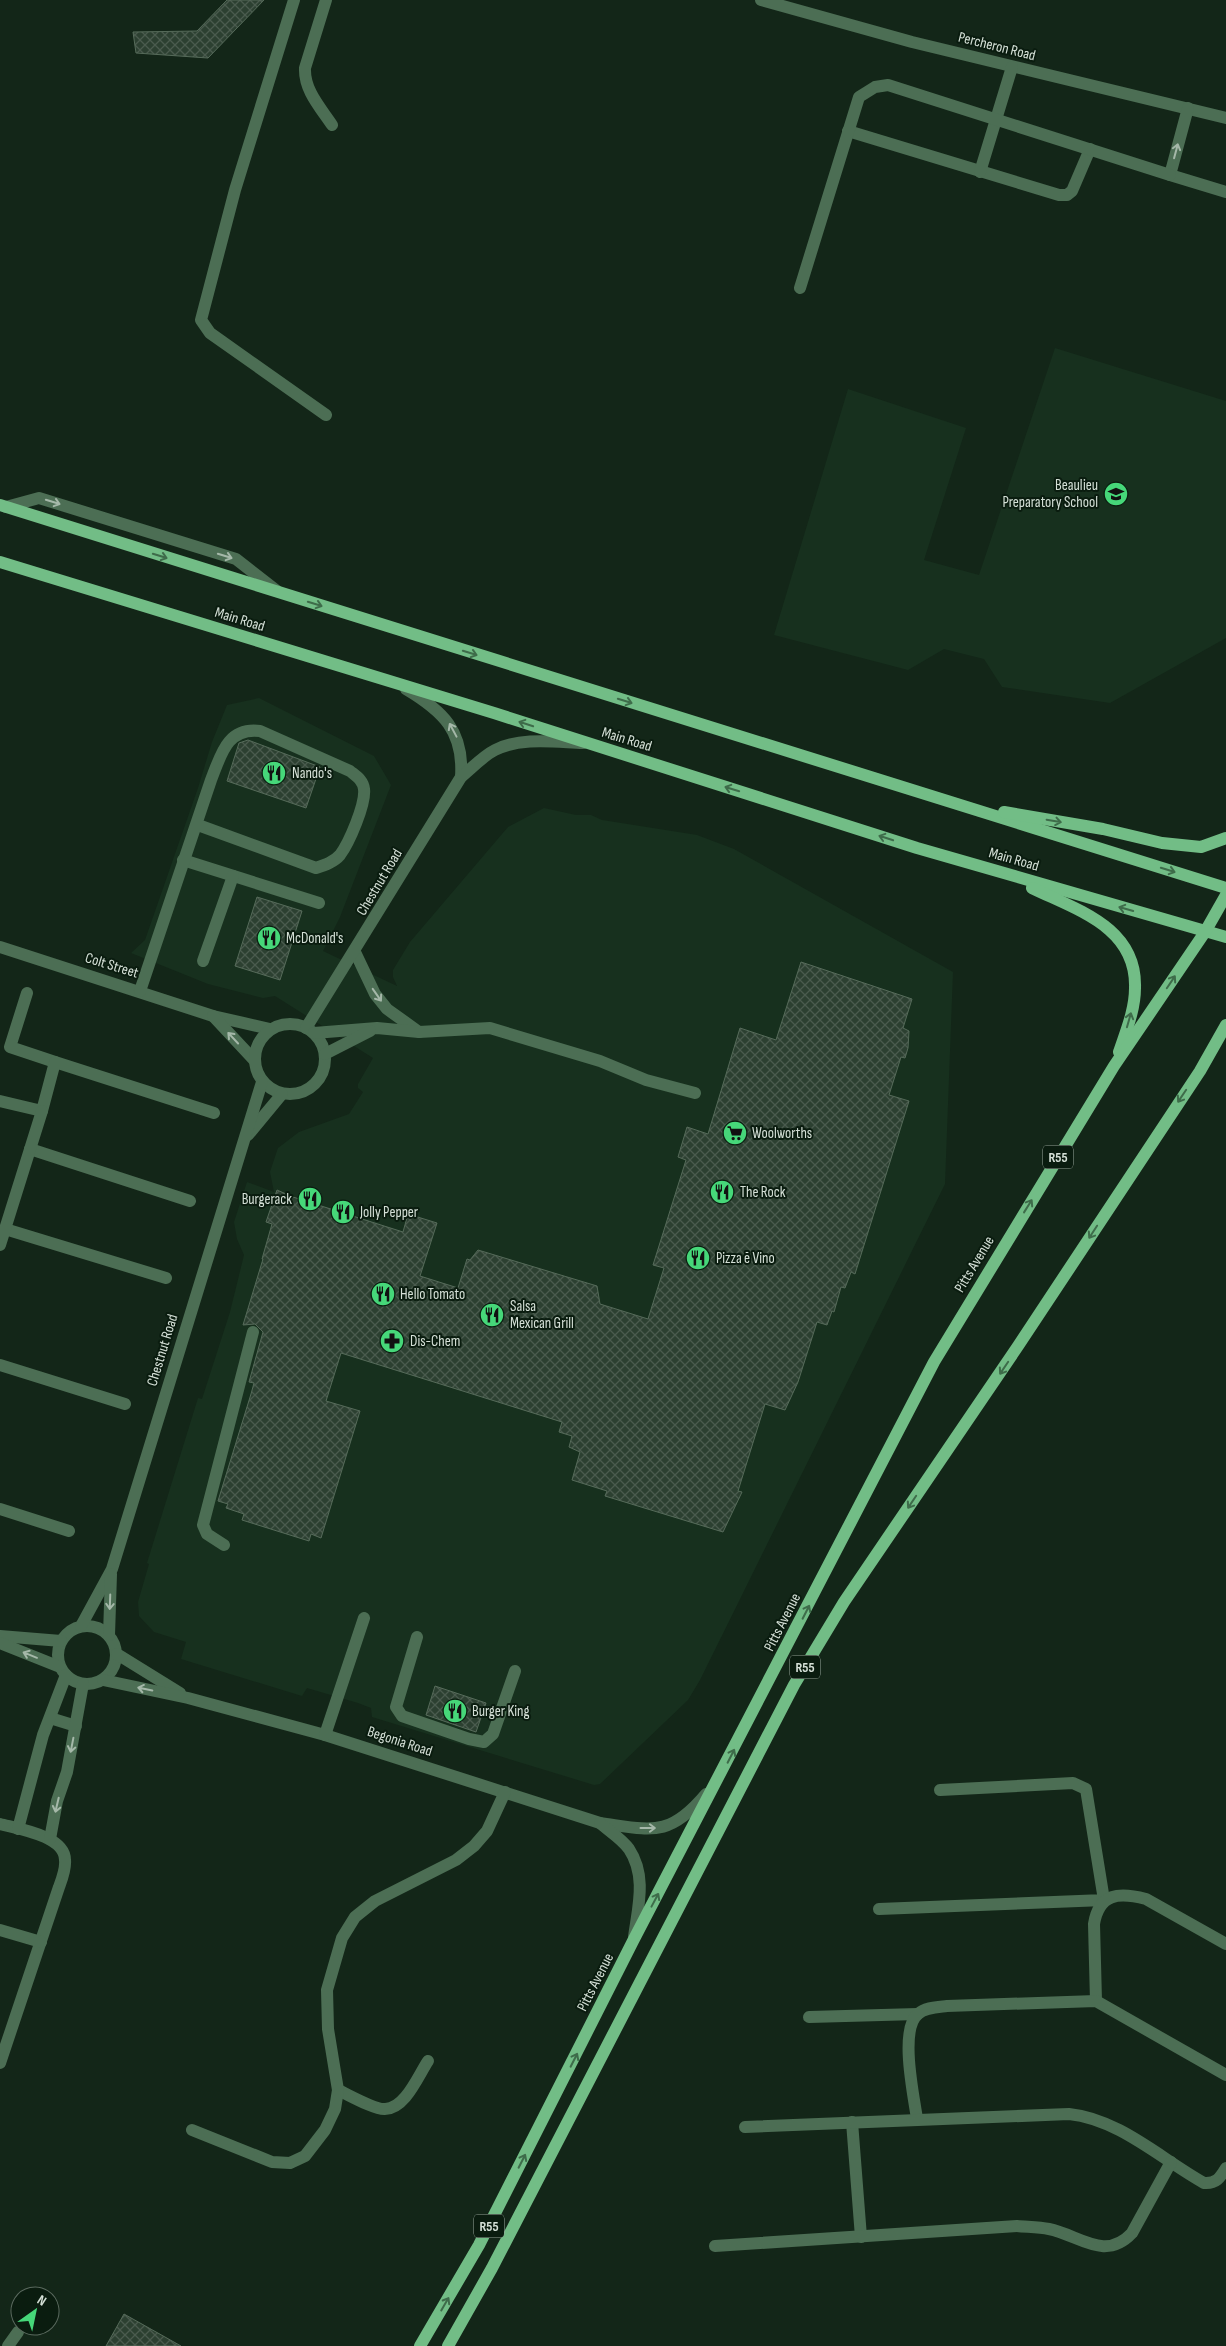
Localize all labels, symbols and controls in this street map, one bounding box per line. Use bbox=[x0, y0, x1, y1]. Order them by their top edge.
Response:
street label: Percheron Road bbox=[956, 28, 1037, 65]
one-way arrow bbox=[1172, 143, 1182, 159]
place label: Beaulieu Preparatory School bbox=[1002, 476, 1098, 512]
school or university icon: Beaulieu Preparatory School bbox=[1103, 481, 1129, 507]
one-way arrow bbox=[44, 498, 60, 508]
one-way arrow bbox=[152, 551, 168, 561]
one-way arrow bbox=[216, 551, 232, 561]
one-way arrow bbox=[307, 600, 323, 610]
street label: Main Road bbox=[213, 603, 267, 636]
one-way arrow bbox=[462, 648, 478, 658]
one-way arrow bbox=[617, 697, 633, 707]
one-way arrow bbox=[519, 719, 535, 728]
one-way arrow bbox=[448, 723, 457, 738]
street label: Main Road bbox=[600, 723, 654, 756]
restaurant icon: Nando's bbox=[261, 760, 287, 786]
place label: Nando's bbox=[292, 764, 332, 783]
one-way arrow bbox=[724, 783, 740, 793]
one-way arrow bbox=[1046, 816, 1062, 826]
one-way arrow bbox=[879, 833, 895, 842]
street label: Main Road bbox=[987, 843, 1041, 876]
street label: Chestnut Road bbox=[352, 846, 407, 919]
one-way arrow bbox=[1160, 866, 1176, 876]
one-way arrow bbox=[1119, 903, 1135, 913]
restaurant icon: McDonald's bbox=[256, 925, 282, 951]
place label: McDonald's bbox=[286, 929, 344, 948]
street label: Colt Street bbox=[83, 948, 141, 983]
one-way arrow bbox=[1166, 975, 1176, 989]
one-way arrow bbox=[372, 988, 382, 1002]
one-way arrow bbox=[1125, 1012, 1135, 1028]
one-way arrow bbox=[227, 1032, 239, 1044]
one-way arrow bbox=[1177, 1089, 1187, 1103]
supermarket icon: Woolworths bbox=[722, 1120, 748, 1146]
place label: Woolworths bbox=[752, 1124, 812, 1143]
road number: R55 bbox=[1043, 1146, 1073, 1168]
restaurant icon: The Rock bbox=[709, 1179, 735, 1205]
place label: The Rock bbox=[740, 1183, 786, 1202]
restaurant icon: Burgerack bbox=[297, 1186, 323, 1212]
place label: Burgerack bbox=[242, 1190, 292, 1209]
restaurant icon: Jolly Pepper bbox=[330, 1199, 356, 1225]
one-way arrow bbox=[1023, 1200, 1033, 1214]
place label: Jolly Pepper bbox=[359, 1203, 419, 1222]
one-way arrow bbox=[1088, 1225, 1098, 1239]
street label: Pitts Avenue bbox=[950, 1233, 999, 1296]
restaurant icon: Pizza ē Vino bbox=[685, 1245, 711, 1271]
place label: Pizza ē Vino bbox=[716, 1249, 775, 1268]
restaurant icon: Hello Tomato bbox=[370, 1281, 396, 1307]
place label: Hello Tomato bbox=[400, 1285, 465, 1304]
place label: Salsa Mexican Grill bbox=[510, 1297, 574, 1333]
restaurant icon: Salsa Mexican Grill bbox=[479, 1302, 505, 1328]
street label: Chestnut Road bbox=[143, 1312, 182, 1388]
pharmacy icon: Dis-Chem bbox=[379, 1328, 405, 1354]
place label: Dis-Chem bbox=[410, 1332, 460, 1351]
one-way arrow bbox=[998, 1360, 1008, 1374]
one-way arrow bbox=[907, 1495, 917, 1509]
street label: Pitts Avenue bbox=[760, 1590, 805, 1654]
one-way arrow bbox=[106, 1593, 115, 1609]
one-way arrow bbox=[801, 1604, 811, 1619]
one-way arrow bbox=[23, 1650, 38, 1659]
road number: R55 bbox=[790, 1655, 820, 1678]
one-way arrow bbox=[138, 1684, 154, 1693]
restaurant icon: Burger King bbox=[442, 1698, 468, 1724]
place label: Burger King bbox=[472, 1702, 530, 1721]
street label: Begonia Road bbox=[365, 1722, 435, 1761]
one-way arrow bbox=[67, 1737, 77, 1753]
one-way arrow bbox=[727, 1749, 736, 1764]
one-way arrow bbox=[52, 1797, 61, 1813]
one-way arrow bbox=[640, 1823, 656, 1833]
one-way arrow bbox=[651, 1893, 660, 1908]
street label: Pitts Avenue bbox=[573, 1950, 618, 2014]
one-way arrow bbox=[570, 2053, 579, 2068]
one-way arrow bbox=[518, 2154, 527, 2169]
road number: R55 bbox=[474, 2214, 504, 2238]
north arrow bbox=[10, 2286, 60, 2336]
text: N bbox=[34, 2291, 50, 2310]
one-way arrow bbox=[440, 2297, 450, 2311]

